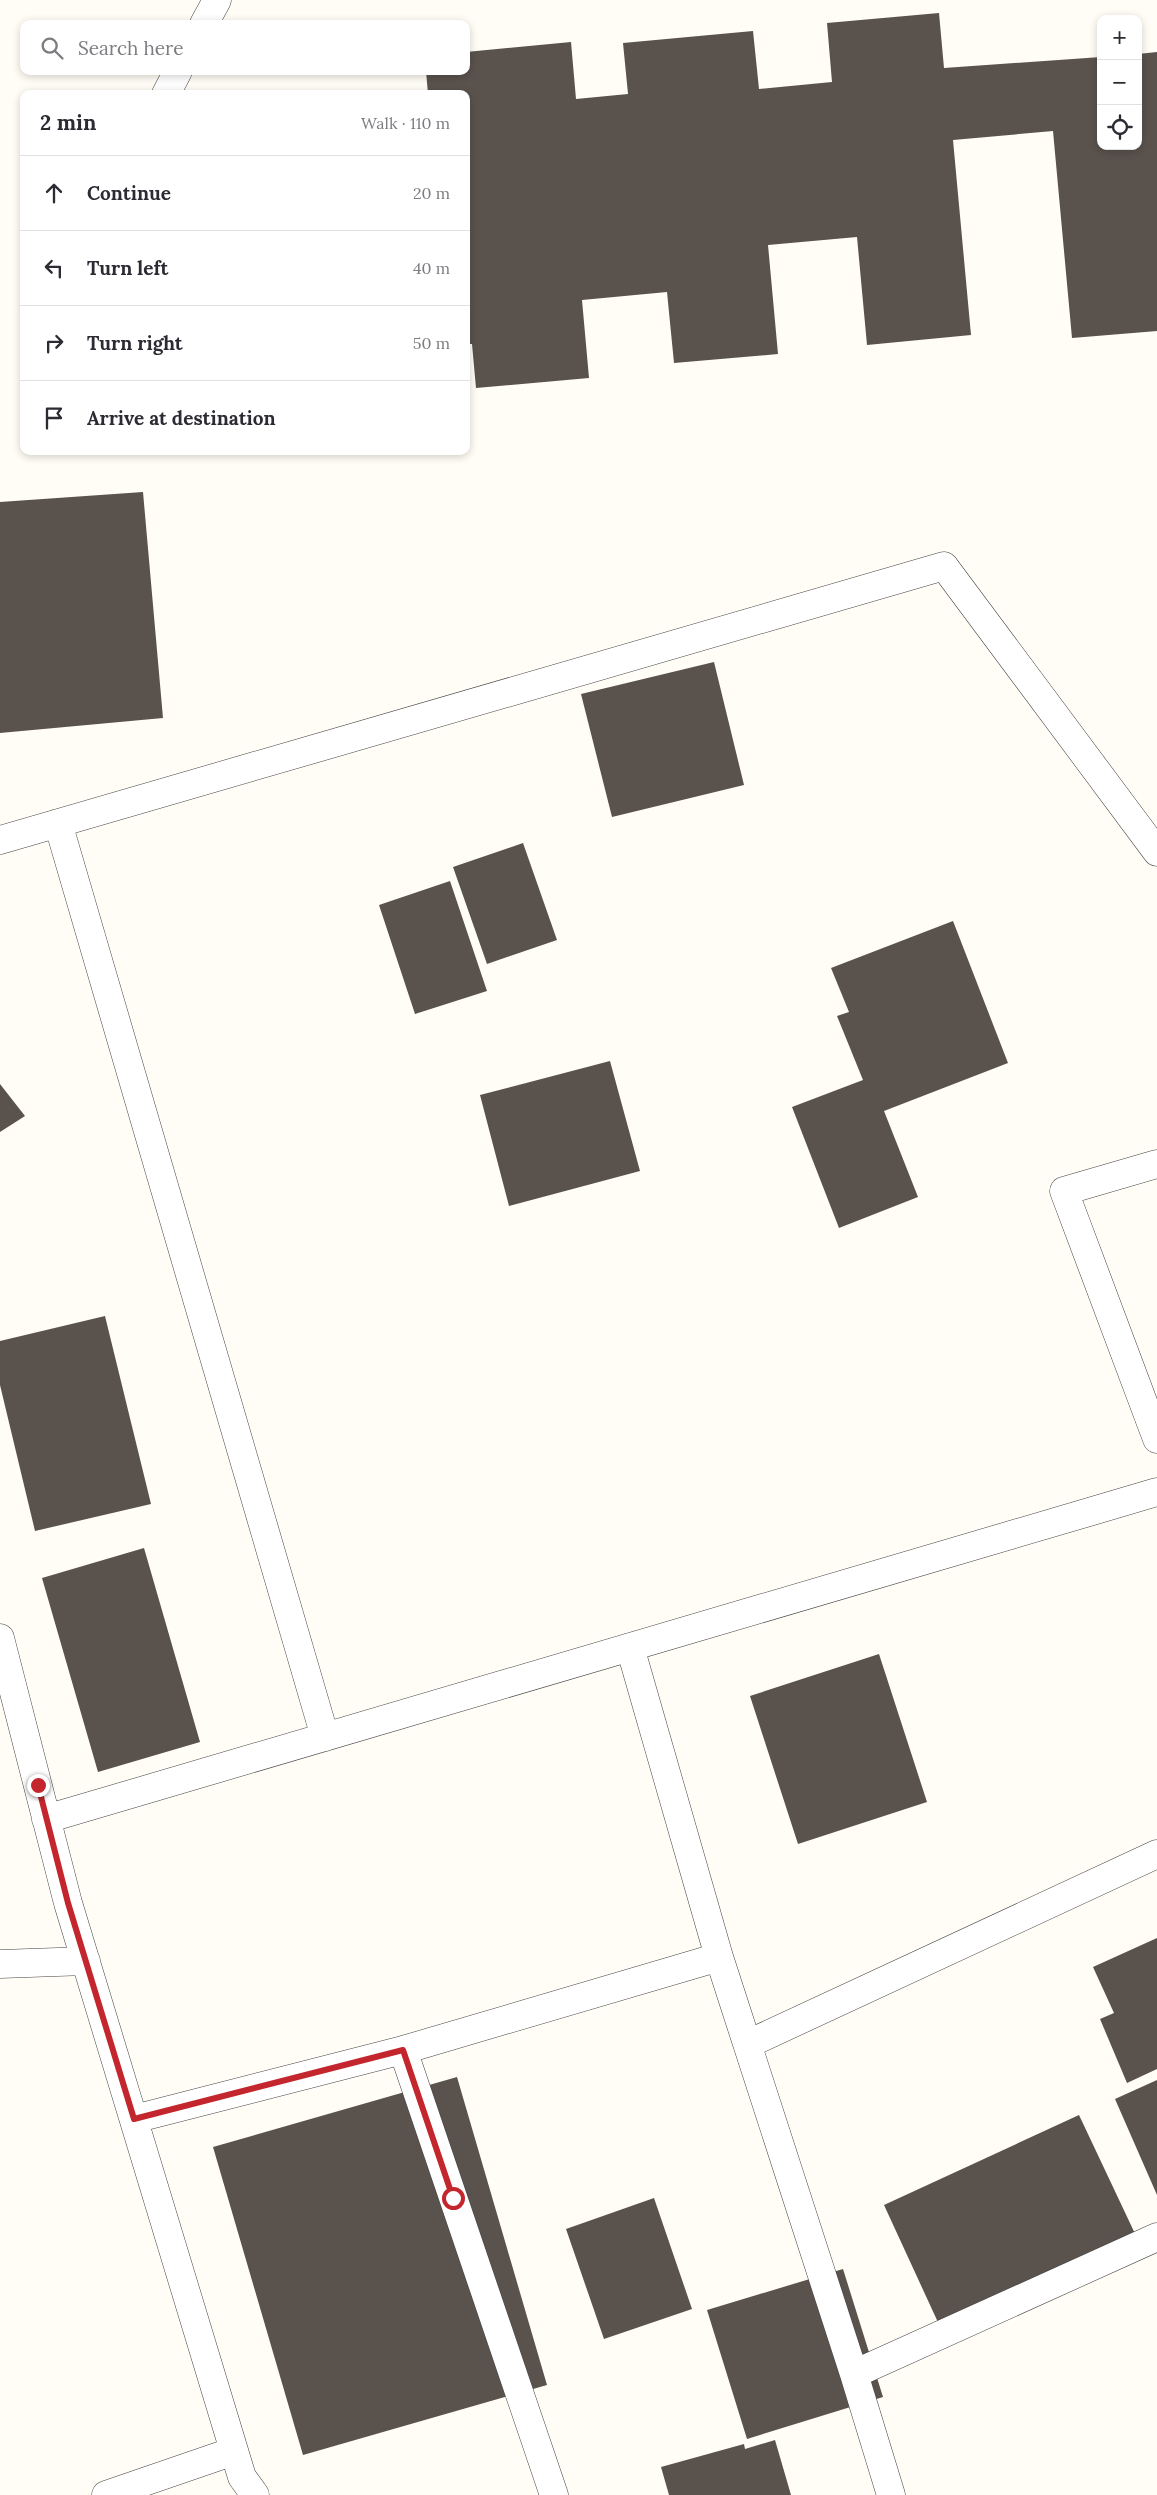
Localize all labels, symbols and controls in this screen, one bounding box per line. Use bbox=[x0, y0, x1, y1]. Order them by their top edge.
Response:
map controls bbox=[1097, 15, 1142, 150]
button: + bbox=[1097, 15, 1142, 60]
search box bbox=[20, 20, 470, 75]
icon: search bbox=[38, 34, 66, 62]
text: Search here bbox=[78, 36, 184, 60]
button: − bbox=[1097, 60, 1142, 105]
button: locate bbox=[1097, 105, 1142, 150]
text: 2 min bbox=[40, 109, 96, 136]
text: Walk · 110 m bbox=[361, 113, 450, 133]
icon: ahead bbox=[40, 179, 68, 207]
text: Continue bbox=[87, 181, 171, 205]
text: 20 m bbox=[413, 183, 450, 203]
icon: left bbox=[40, 254, 68, 282]
text: Turn left bbox=[87, 256, 168, 280]
text: 40 m bbox=[413, 258, 450, 278]
icon: right bbox=[40, 329, 68, 357]
text: Turn right bbox=[87, 331, 183, 355]
text: 50 m bbox=[413, 333, 450, 353]
icon: arrive bbox=[40, 404, 68, 432]
text: Arrive at destination bbox=[87, 406, 276, 430]
route end bbox=[27, 1774, 50, 1797]
route start bbox=[442, 2187, 465, 2210]

